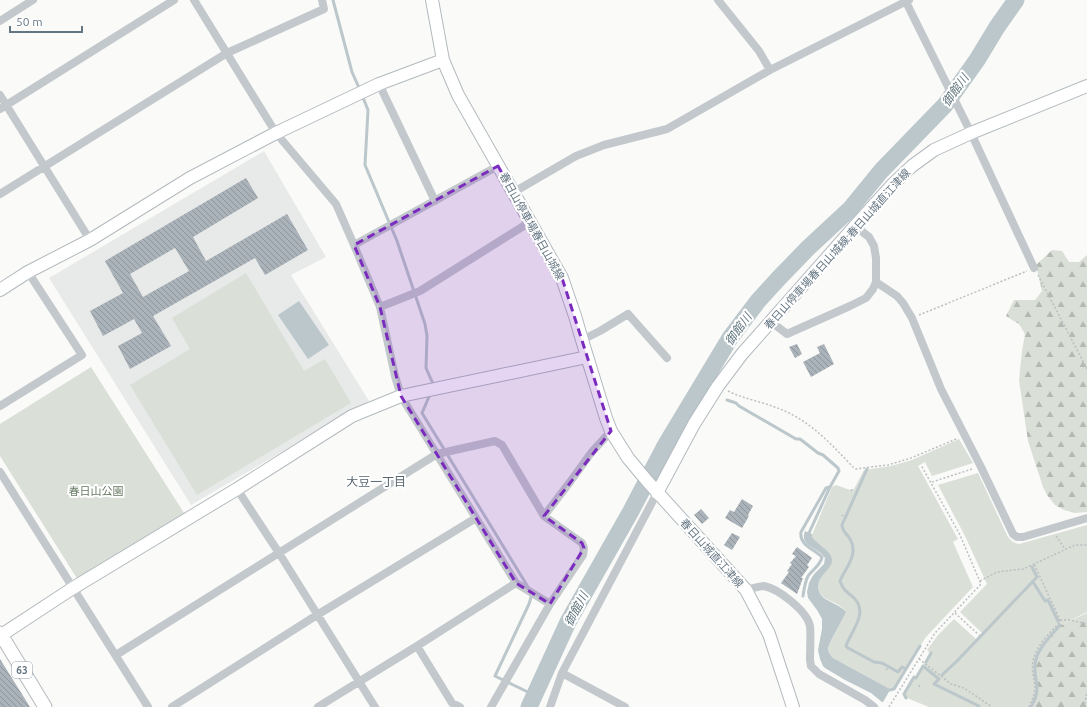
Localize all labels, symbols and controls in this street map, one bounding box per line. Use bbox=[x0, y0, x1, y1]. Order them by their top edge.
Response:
scale bar bbox=[10, 8, 82, 34]
text: 50 m bbox=[16, 15, 43, 28]
water label: 御館川 bbox=[939, 70, 972, 108]
street label: 春日山停車場春日山城線;春日山城直江津線 bbox=[762, 166, 912, 332]
street label: 春日山停車場春日山城線 bbox=[497, 170, 567, 282]
water label: 御館川 bbox=[722, 309, 755, 347]
district label: 大豆一丁目 bbox=[346, 475, 406, 488]
park label: 春日山公園 bbox=[69, 485, 124, 497]
street label: 春日山城直江津線 bbox=[678, 516, 746, 590]
water label: 御館川 bbox=[562, 588, 591, 628]
road number: 63 bbox=[12, 662, 32, 678]

